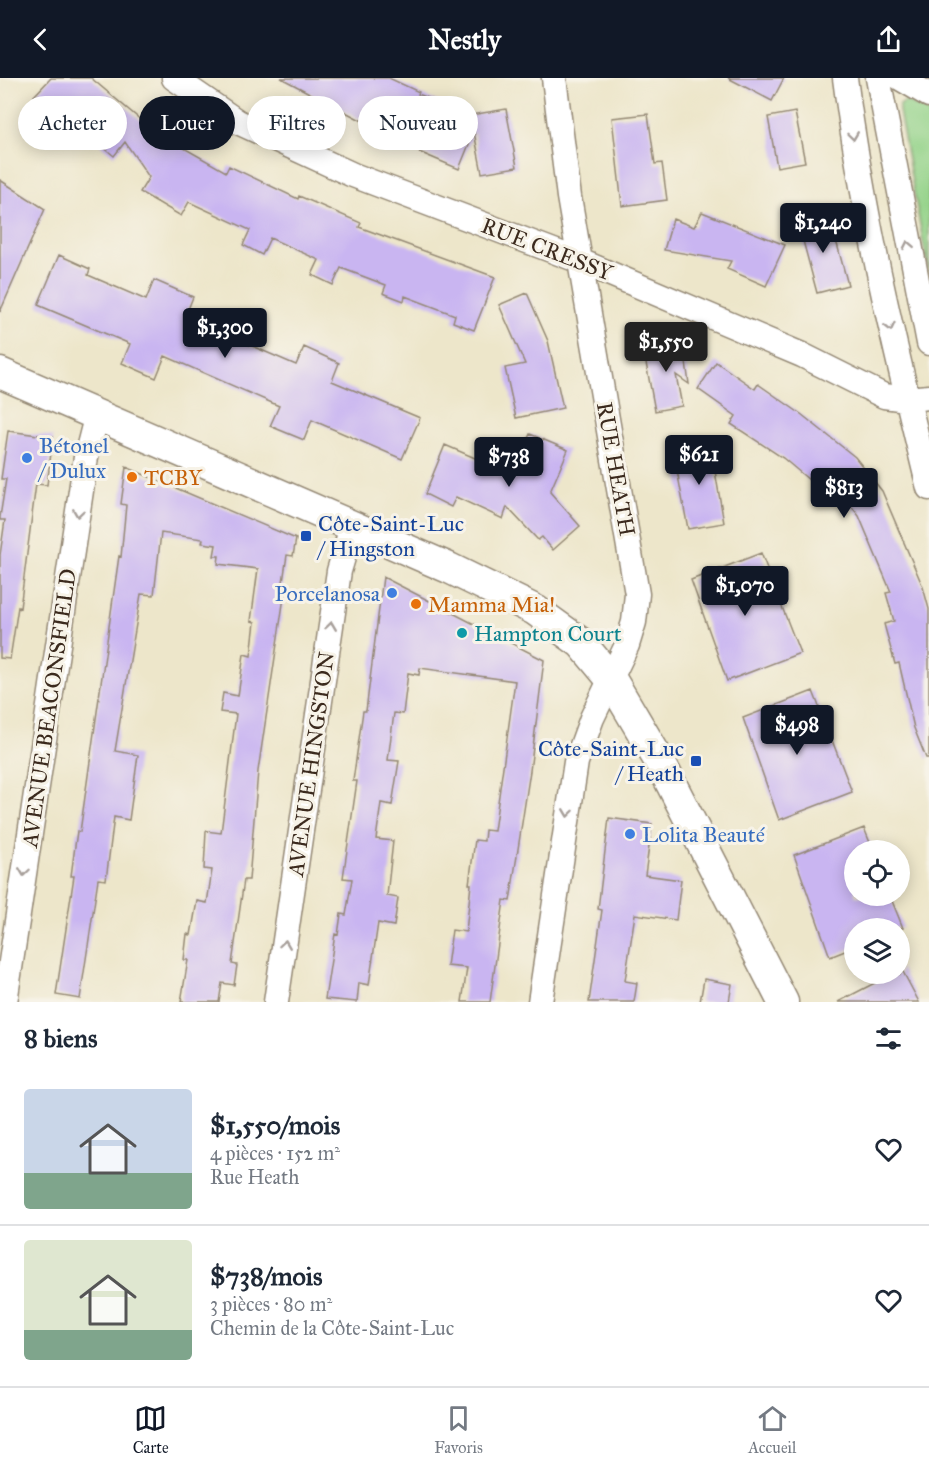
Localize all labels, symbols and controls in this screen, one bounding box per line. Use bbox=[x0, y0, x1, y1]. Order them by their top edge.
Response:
icon: back bbox=[24, 23, 57, 56]
text: Nestly bbox=[428, 23, 501, 56]
icon: share bbox=[872, 23, 905, 56]
chip: Acheter bbox=[18, 96, 127, 150]
chip: Louer bbox=[139, 96, 235, 150]
chip: Filtres bbox=[247, 96, 346, 150]
chip: Nouveau bbox=[358, 96, 478, 150]
one-way arrow bbox=[847, 131, 859, 141]
pin: $1,240 bbox=[774, 203, 872, 254]
text: $1,240 bbox=[794, 210, 852, 234]
street label: RUE CRESSY bbox=[478, 212, 617, 287]
one-way arrow bbox=[902, 240, 915, 250]
pin: $1,300 bbox=[176, 308, 274, 359]
text: $1,300 bbox=[197, 315, 253, 339]
pin: $1,550 bbox=[617, 322, 715, 373]
one-way arrow bbox=[883, 322, 896, 332]
text: $1,550 bbox=[639, 329, 693, 353]
street label: RUE HEATH bbox=[591, 400, 641, 538]
place label: Bétonel / Dulux bbox=[37, 432, 109, 484]
pin: $621 bbox=[663, 435, 735, 486]
pin: $738 bbox=[473, 437, 545, 488]
text: $621 bbox=[679, 442, 719, 466]
text: $738 bbox=[488, 444, 530, 468]
marker: Bétonel / Dulux bbox=[20, 451, 34, 465]
place label: TCBY bbox=[144, 464, 203, 491]
pin: $813 bbox=[808, 468, 880, 519]
marker: TCBY bbox=[125, 470, 139, 484]
text: $813 bbox=[825, 475, 863, 499]
one-way arrow bbox=[72, 508, 84, 517]
place label: Côte-Saint-Luc / Hingston bbox=[316, 510, 464, 562]
marker: Côte-Saint-Luc / Hingston bbox=[299, 529, 313, 543]
pin: $1,070 bbox=[696, 566, 794, 617]
street label: AVENUE BEACONSFIELD bbox=[16, 567, 82, 850]
text: $1,070 bbox=[715, 573, 775, 597]
place label: Porcelanosa bbox=[274, 580, 381, 607]
marker: Porcelanosa bbox=[385, 586, 399, 600]
place label: Mamma Mia! bbox=[428, 591, 555, 618]
marker: Mamma Mia! bbox=[409, 597, 423, 611]
place label: Hampton Court bbox=[474, 620, 622, 647]
one-way arrow bbox=[324, 622, 336, 631]
marker: Hampton Court bbox=[455, 626, 469, 640]
street label: AVENUE HINGSTON bbox=[282, 650, 340, 879]
pin: $498 bbox=[761, 705, 833, 756]
text: $498 bbox=[775, 712, 819, 736]
place label: Côte-Saint-Luc / Heath bbox=[538, 735, 684, 787]
marker: Côte-Saint-Luc / Heath bbox=[689, 754, 703, 768]
one-way arrow bbox=[562, 809, 574, 818]
place label: Lolita Beauté bbox=[642, 821, 766, 848]
marker: Lolita Beauté bbox=[623, 827, 637, 841]
map controls bbox=[844, 840, 910, 984]
button: locate bbox=[844, 840, 910, 906]
one-way arrow bbox=[19, 867, 31, 877]
button: layers bbox=[844, 918, 910, 984]
one-way arrow bbox=[278, 940, 290, 949]
text: 8 biens bbox=[24, 1022, 97, 1054]
icon: filters bbox=[872, 1022, 905, 1055]
text: $1,550/mois bbox=[210, 1109, 340, 1141]
icon: home bbox=[72, 1113, 144, 1185]
icon: heart bbox=[872, 1133, 905, 1166]
text: 4 pièces · 152 m² bbox=[210, 1141, 340, 1165]
text: Rue Heath bbox=[210, 1165, 299, 1189]
text: $738/mois bbox=[210, 1260, 322, 1292]
icon: home bbox=[72, 1264, 144, 1336]
icon: heart bbox=[872, 1284, 905, 1317]
text: 3 pièces · 80 m² bbox=[210, 1292, 332, 1316]
text: Chemin de la Côte-Saint-Luc bbox=[210, 1316, 454, 1340]
tab: Carte bbox=[133, 1402, 169, 1457]
tab: Favoris bbox=[434, 1402, 483, 1457]
tab: Accueil bbox=[748, 1402, 796, 1457]

